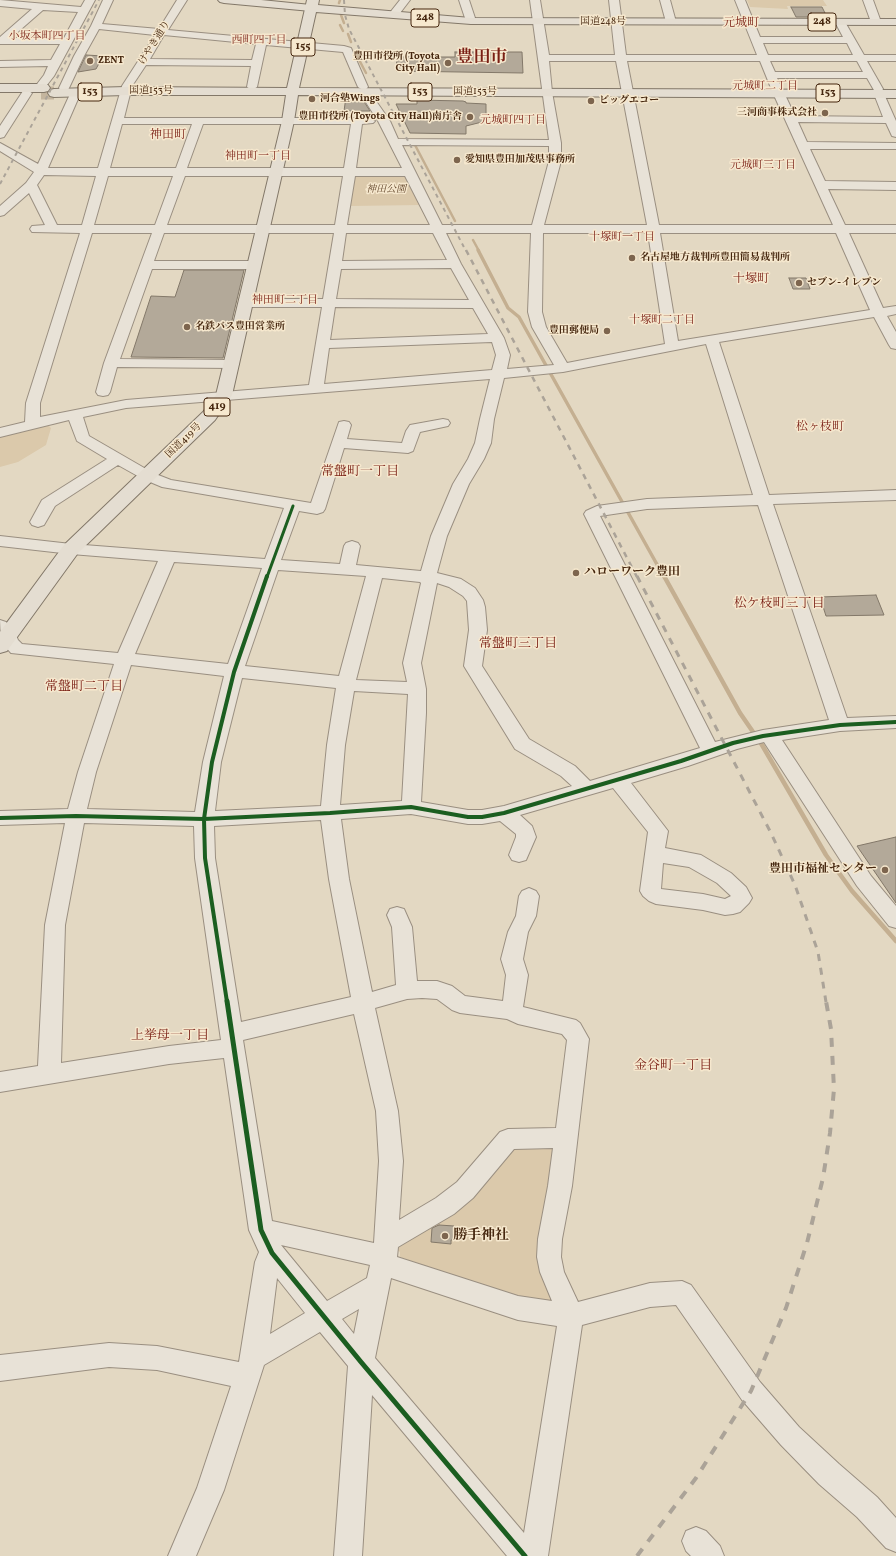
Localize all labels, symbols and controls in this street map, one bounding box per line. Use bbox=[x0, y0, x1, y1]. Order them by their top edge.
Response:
road number: 248 bbox=[411, 9, 439, 27]
road number: 248 bbox=[808, 13, 836, 31]
street label: 国道248号 bbox=[580, 16, 626, 28]
district label: 元城町 bbox=[723, 17, 759, 31]
street label: けやき通り bbox=[137, 19, 173, 67]
district label: 小坂本町四丁目 bbox=[9, 30, 85, 44]
district label: 西町四丁目 bbox=[232, 34, 286, 48]
road number: 155 bbox=[291, 38, 315, 56]
district label: 豊田市 bbox=[457, 49, 507, 69]
place label: 豊田市役所 (Toyota City Hall) bbox=[353, 51, 440, 74]
place label: ZENT bbox=[98, 55, 124, 67]
marker: ZENT bbox=[85, 56, 95, 66]
marker: 豊田市役所 (Toyota City Hall) bbox=[443, 58, 453, 68]
district label: 元城町二丁目 bbox=[732, 80, 798, 94]
road number: 153 bbox=[78, 83, 102, 101]
road number: 153 bbox=[408, 83, 432, 101]
road number: 153 bbox=[816, 84, 840, 102]
street label: 国道153号 bbox=[129, 85, 173, 97]
street label: 国道153号 bbox=[453, 86, 497, 98]
place label: 河合塾Wings bbox=[320, 93, 380, 105]
marker: 河合塾Wings bbox=[307, 94, 317, 104]
place label: ビッグエコー bbox=[599, 95, 659, 107]
marker: ビッグエコー bbox=[586, 96, 596, 106]
place label: 三河商事株式会社 bbox=[737, 107, 817, 119]
marker: 三河商事株式会社 bbox=[820, 108, 830, 118]
place label: 豊田市役所 (Toyota City Hall)南庁舎 bbox=[299, 111, 462, 123]
marker: 豊田市役所 (Toyota City Hall)南庁舎 bbox=[465, 112, 475, 122]
district label: 元城町四丁目 bbox=[480, 114, 546, 128]
district label: 神田町 bbox=[150, 129, 186, 143]
district label: 神田町一丁目 bbox=[225, 150, 291, 164]
place label: 愛知県豊田加茂県事務所 bbox=[465, 154, 575, 166]
marker: 愛知県豊田加茂県事務所 bbox=[452, 155, 462, 165]
district label: 元城町三丁目 bbox=[730, 159, 796, 173]
park label: 神田公園 bbox=[366, 184, 406, 196]
district label: 十塚町一丁目 bbox=[589, 231, 655, 245]
place label: 名古屋地方裁判所豊田簡易裁判所 bbox=[640, 252, 790, 264]
marker: 名古屋地方裁判所豊田簡易裁判所 bbox=[627, 253, 637, 263]
district label: 十塚町 bbox=[733, 273, 769, 287]
place label: セブン-イレブン bbox=[807, 277, 881, 289]
marker: セブン-イレブン bbox=[794, 278, 804, 288]
district label: 神田町二丁目 bbox=[252, 294, 318, 308]
district label: 十塚町二丁目 bbox=[629, 314, 695, 328]
place label: 名鉄バス豊田営業所 bbox=[195, 321, 285, 333]
marker: 名鉄バス豊田営業所 bbox=[182, 322, 192, 332]
place label: 豊田郵便局 bbox=[549, 325, 599, 337]
marker: 豊田郵便局 bbox=[602, 326, 612, 336]
road number: 419 bbox=[204, 398, 230, 416]
street label: 国道419号 bbox=[164, 421, 204, 461]
district label: 松ヶ枝町 bbox=[796, 421, 844, 435]
district label: 常盤町一丁目 bbox=[321, 465, 399, 481]
place label: ハローワーク豊田 bbox=[584, 566, 680, 580]
marker: ハローワーク豊田 bbox=[571, 568, 581, 578]
district label: 松ケ枝町三丁目 bbox=[734, 597, 824, 613]
district label: 常盤町三丁目 bbox=[479, 637, 557, 653]
district label: 常盤町二丁目 bbox=[45, 680, 123, 696]
place label: 豊田市福祉センター bbox=[769, 863, 877, 877]
marker: 豊田市福祉センター bbox=[880, 865, 890, 875]
district label: 上挙母一丁目 bbox=[131, 1029, 209, 1045]
district label: 金谷町一丁目 bbox=[634, 1059, 712, 1075]
place label: 勝手神社 bbox=[453, 1228, 509, 1244]
marker: 勝手神社 bbox=[440, 1231, 450, 1241]

